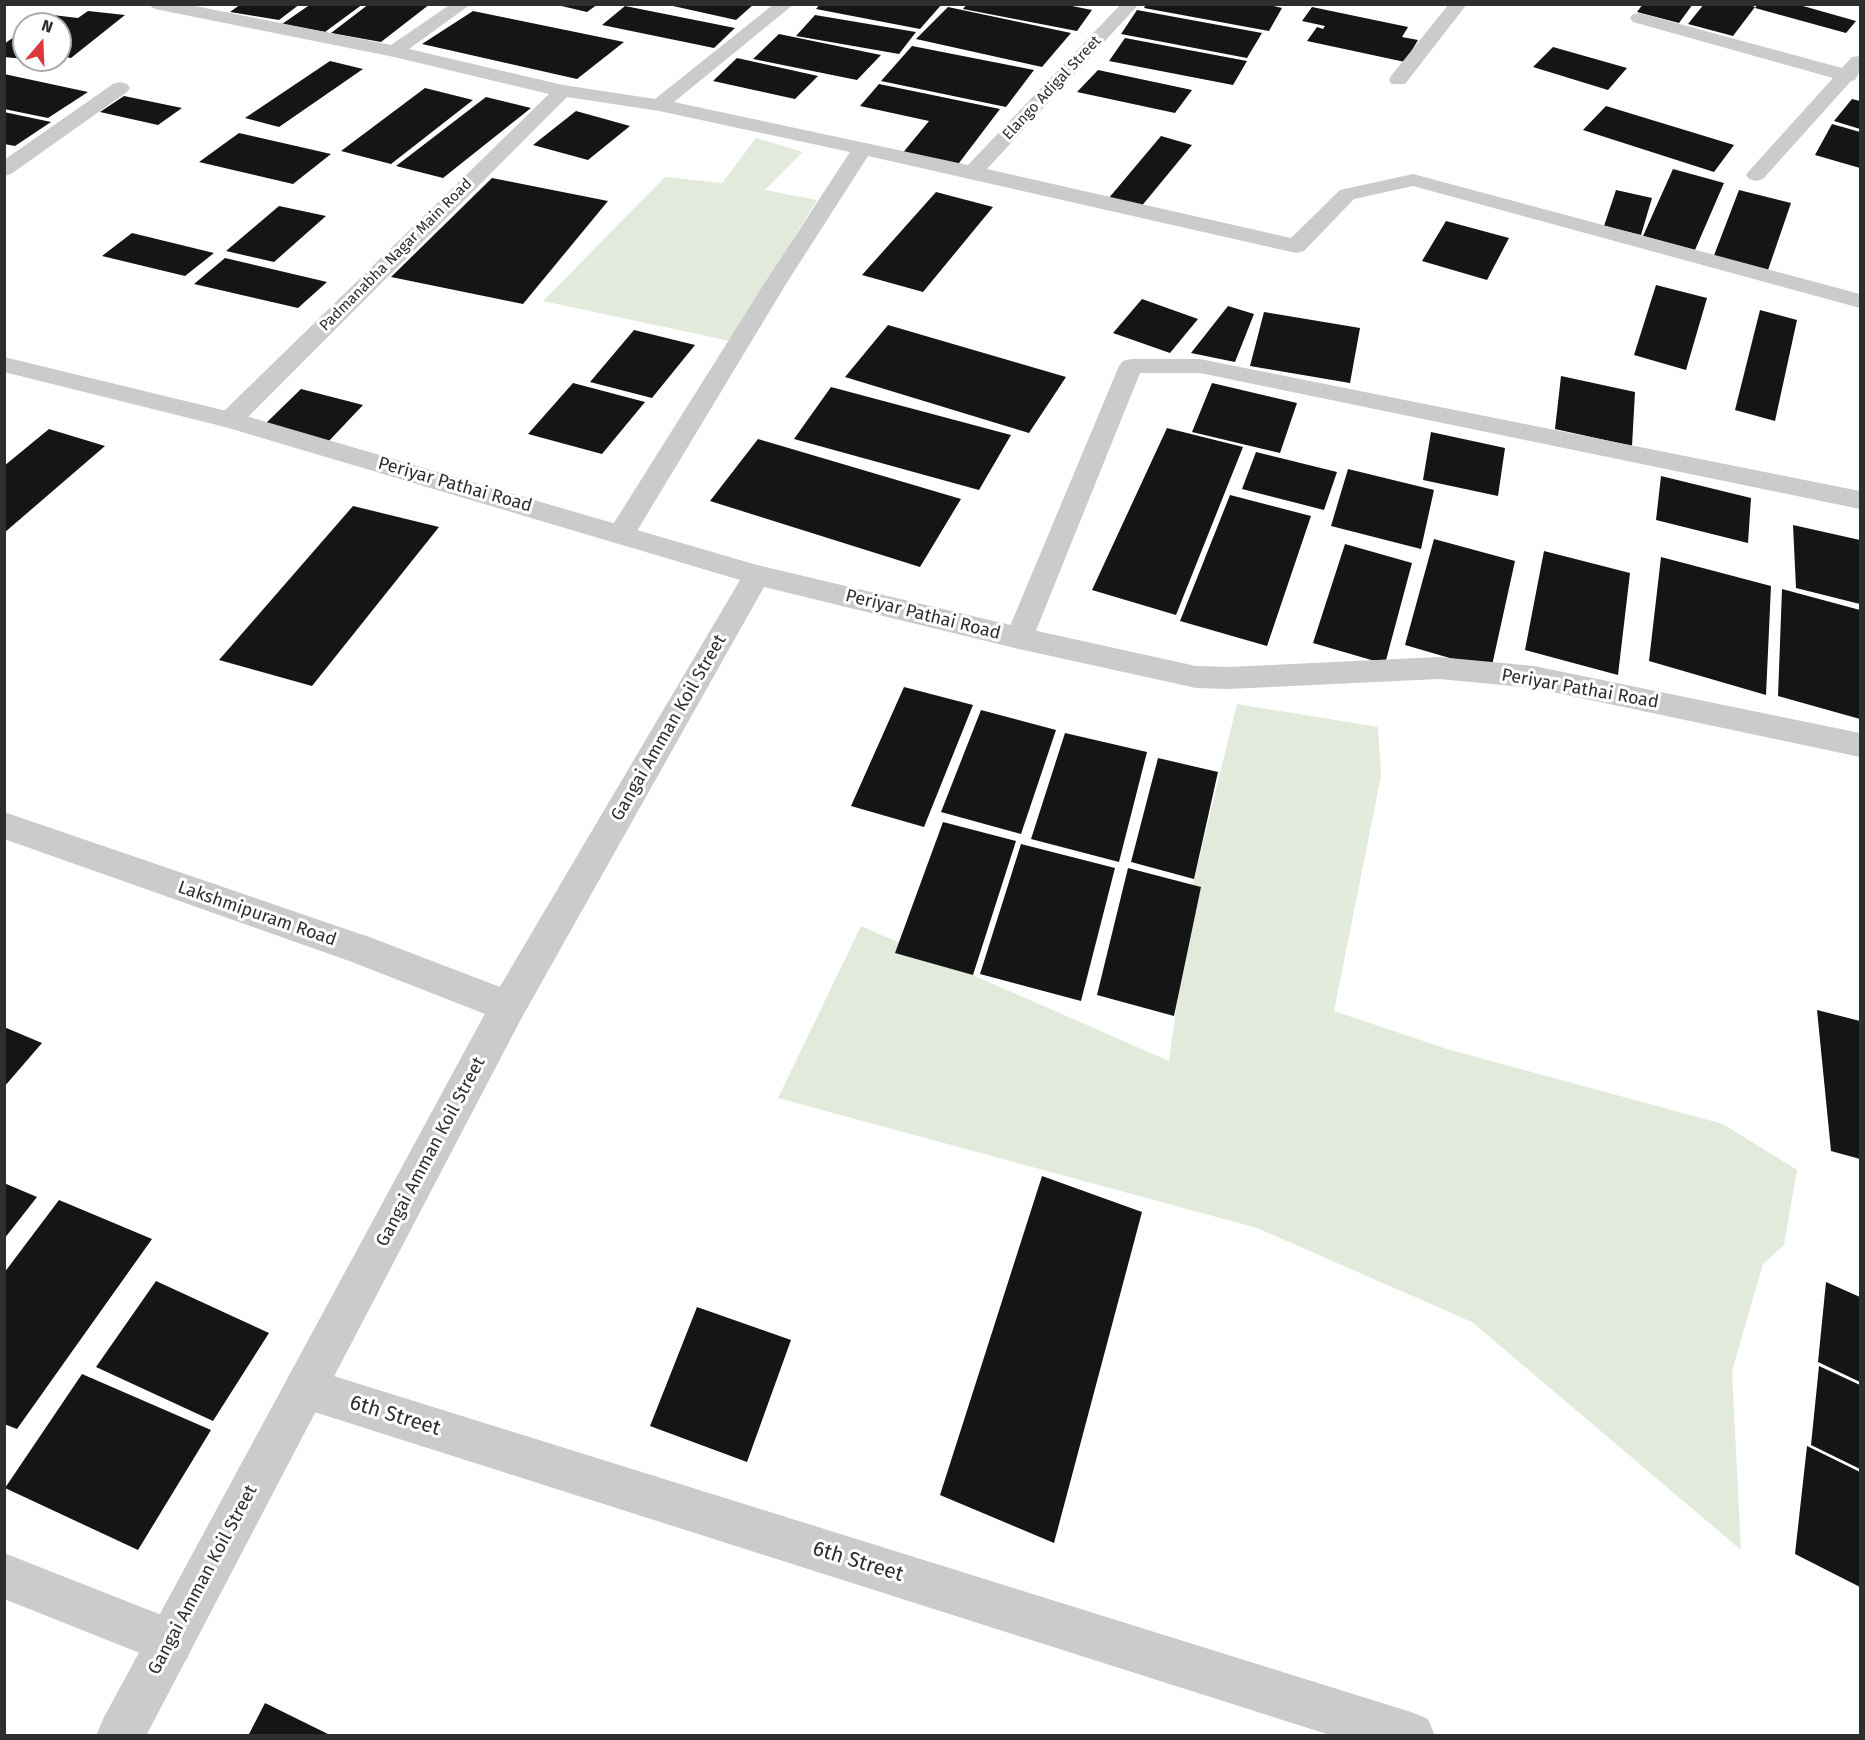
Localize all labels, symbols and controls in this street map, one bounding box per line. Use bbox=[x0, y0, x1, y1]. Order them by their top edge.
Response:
north arrow bbox=[12, 12, 72, 72]
text: N bbox=[39, 16, 55, 37]
street label: Elango Adigal Street bbox=[999, 32, 1105, 144]
street label: Padmanabha Nagar Main Road bbox=[316, 175, 476, 335]
street label: Periyar Pathai Road bbox=[375, 453, 535, 517]
street label: Periyar Pathai Road bbox=[843, 585, 1003, 645]
street label: Gangai Amman Koil Street bbox=[607, 631, 731, 825]
street label: Periyar Pathai Road bbox=[1500, 665, 1660, 713]
street label: Lakshmipuram Road bbox=[175, 877, 339, 951]
street label: Gangai Amman Koil Street bbox=[372, 1054, 490, 1250]
street label: 6th Street bbox=[347, 1390, 443, 1442]
street label: Gangai Amman Koil Street bbox=[144, 1482, 262, 1678]
street label: 6th Street bbox=[810, 1536, 906, 1588]

